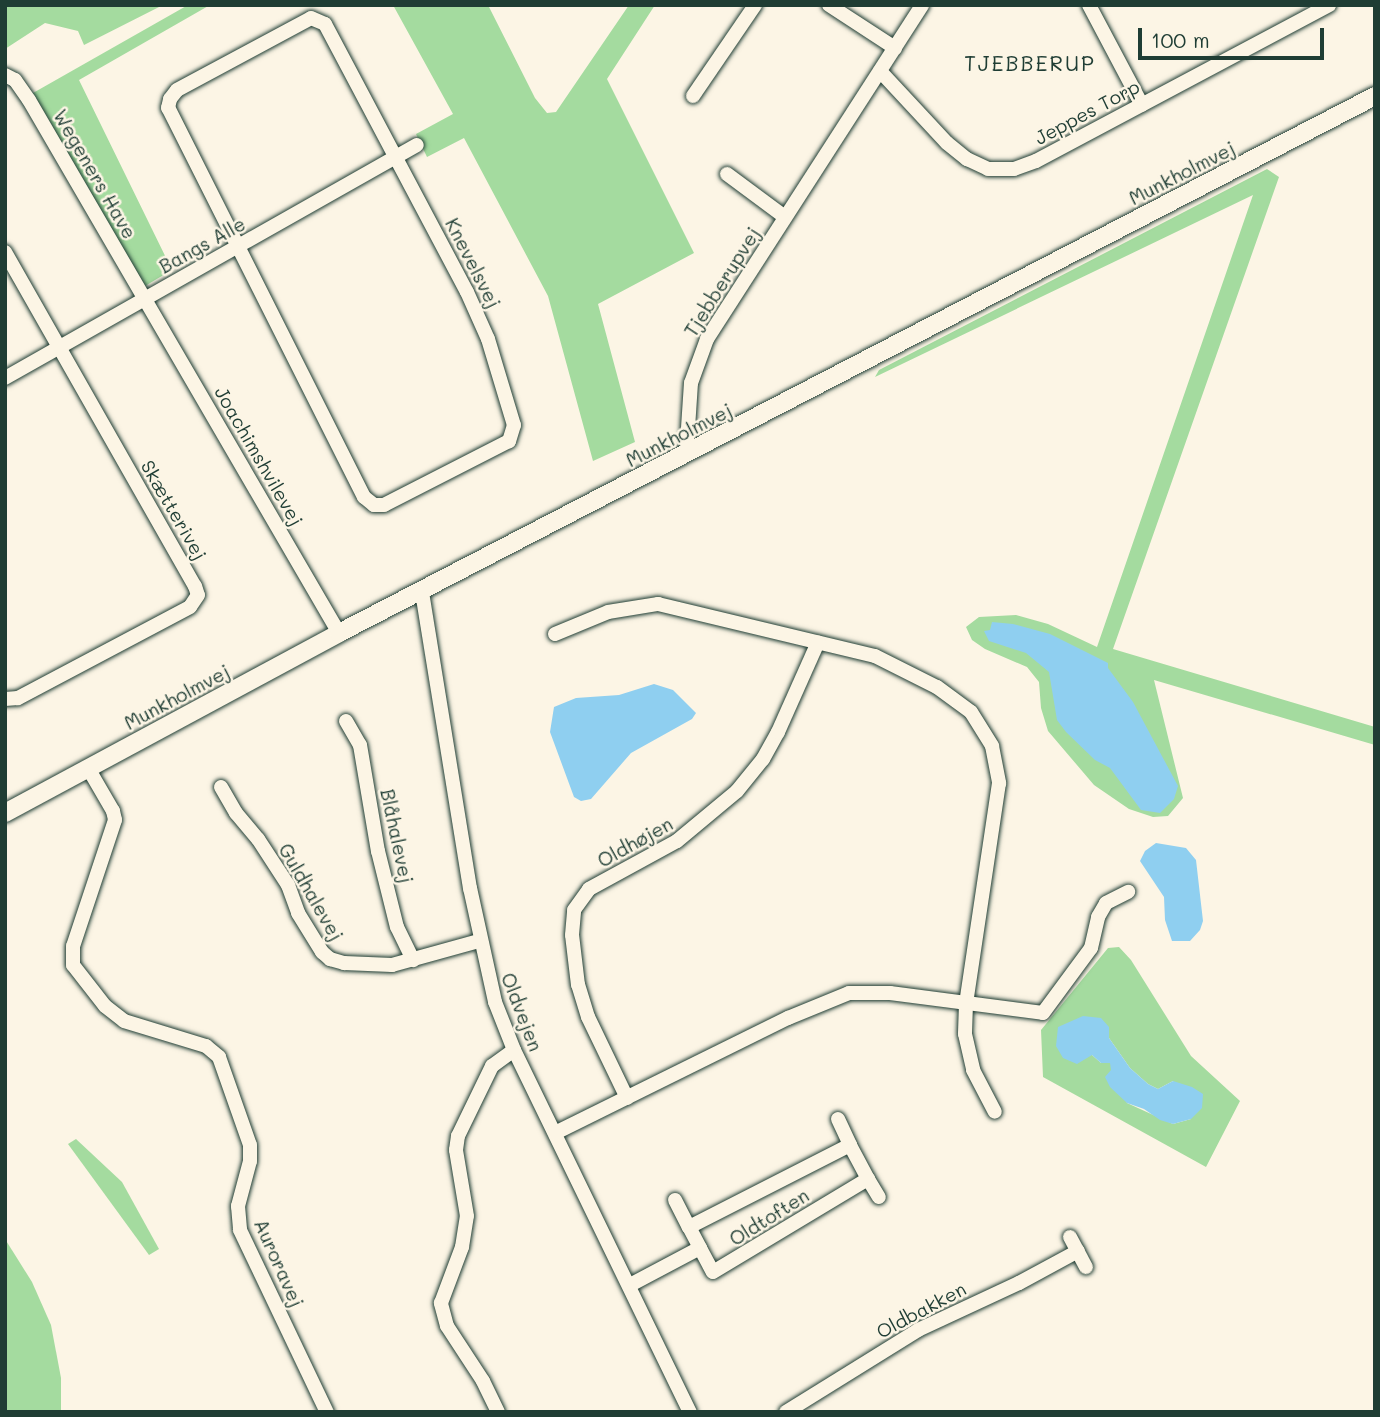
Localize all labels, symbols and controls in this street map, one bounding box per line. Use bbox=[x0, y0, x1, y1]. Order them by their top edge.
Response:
scale bar bbox=[1142, 14, 1328, 58]
text: 100 m bbox=[1151, 26, 1210, 53]
district label: TJEBBERUP bbox=[965, 50, 1095, 76]
street label: Jeppes Torp bbox=[1031, 75, 1143, 149]
street label: Wegeners Have bbox=[49, 105, 141, 243]
street label: Munkholmvej bbox=[1125, 136, 1239, 210]
street label: Bangs Alle bbox=[155, 212, 249, 278]
street label: Knevelsvej bbox=[441, 214, 505, 312]
street label: Tjebberupvej bbox=[679, 223, 765, 341]
street label: Joachimshvilevej bbox=[210, 382, 308, 530]
street label: Munkholmvej bbox=[622, 398, 736, 472]
street label: Skætterivej bbox=[136, 456, 212, 564]
street label: Munkholmvej bbox=[120, 660, 234, 734]
street label: Blåhalevej bbox=[376, 787, 418, 885]
street label: Oldhøjen bbox=[593, 812, 677, 872]
street label: Guldhalevej bbox=[274, 839, 348, 945]
street label: Oldvejen bbox=[497, 969, 547, 1055]
street label: Oldtoften bbox=[725, 1184, 813, 1250]
street label: Auroravej bbox=[249, 1215, 309, 1311]
street label: Oldbakken bbox=[872, 1277, 970, 1343]

